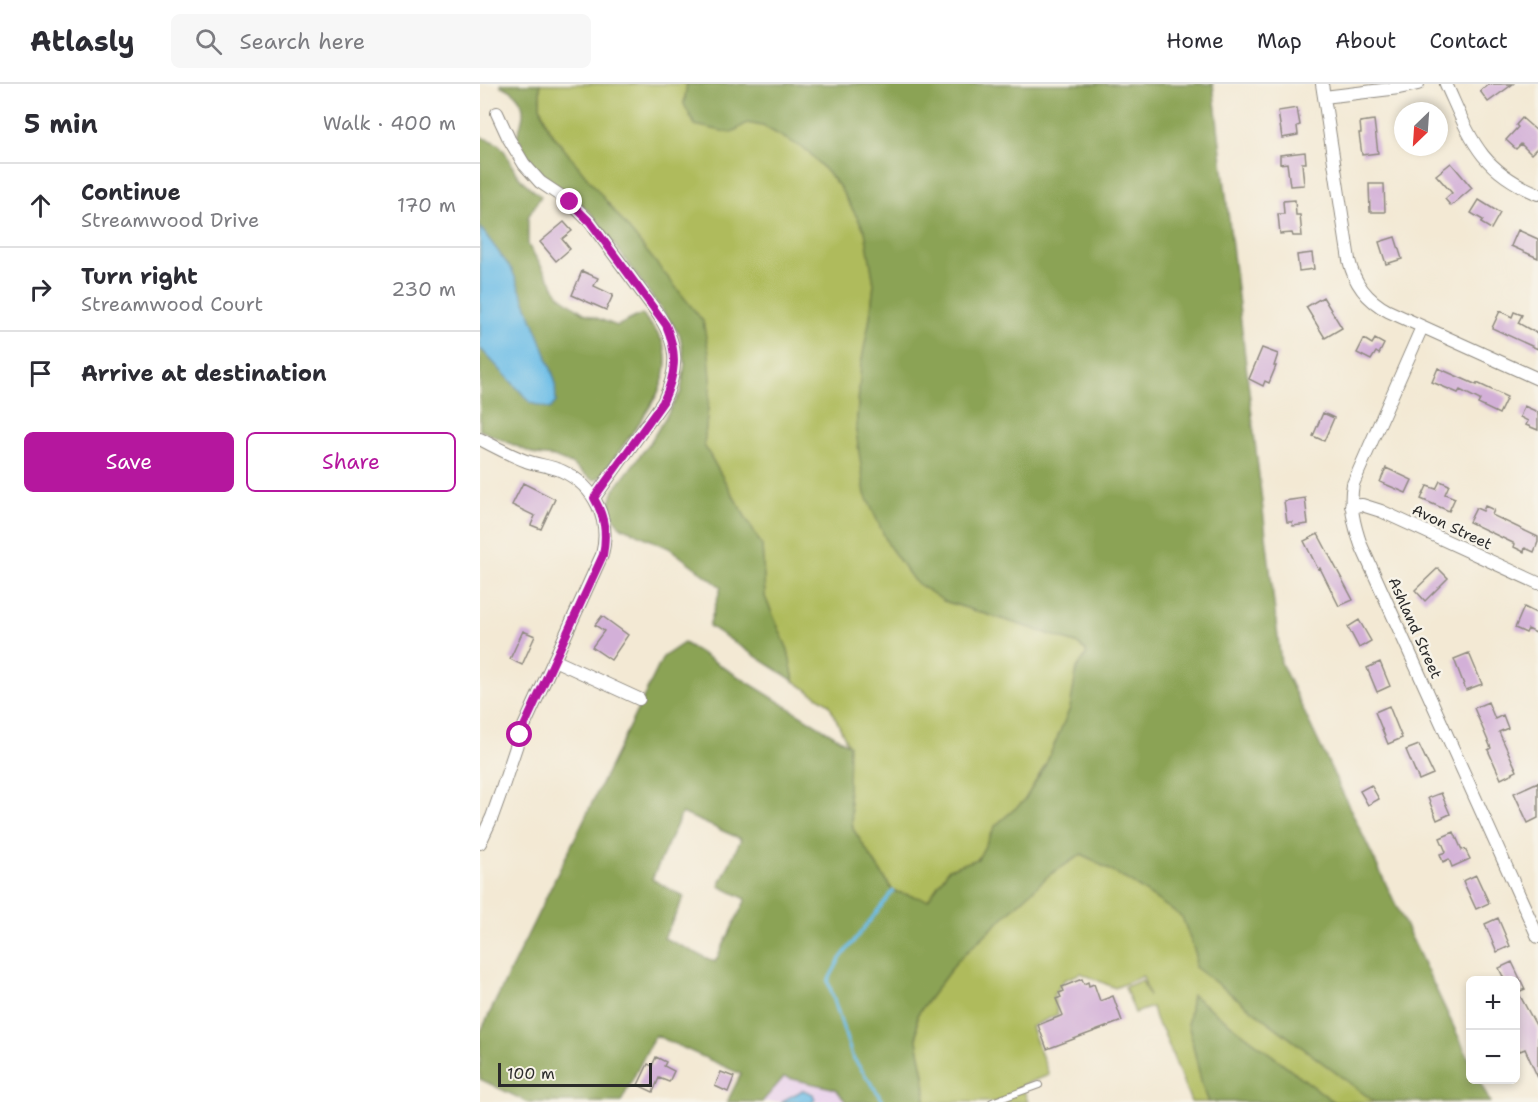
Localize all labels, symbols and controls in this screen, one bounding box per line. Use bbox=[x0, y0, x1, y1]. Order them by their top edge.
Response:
search box bbox=[171, 14, 591, 68]
text: Atlasly bbox=[30, 22, 135, 60]
icon: search bbox=[192, 25, 225, 58]
text: Search here bbox=[240, 27, 365, 56]
text: Home bbox=[1166, 27, 1224, 55]
text: Map bbox=[1257, 27, 1302, 55]
text: About bbox=[1335, 27, 1396, 55]
text: Contact bbox=[1429, 27, 1508, 55]
north arrow bbox=[1394, 102, 1448, 156]
text: 5 min bbox=[24, 106, 98, 141]
text: Walk · 400 m bbox=[323, 110, 456, 136]
text: Continue bbox=[81, 178, 181, 207]
route end bbox=[556, 188, 582, 214]
icon: ahead bbox=[24, 189, 57, 222]
text: 170 m bbox=[397, 192, 456, 218]
text: Streamwood Drive bbox=[81, 207, 259, 233]
text: Turn right bbox=[81, 262, 198, 291]
icon: right bbox=[24, 273, 57, 306]
text: 230 m bbox=[391, 276, 456, 302]
text: Streamwood Court bbox=[81, 291, 263, 317]
icon: arrive bbox=[24, 357, 57, 390]
text: Arrive at destination bbox=[81, 359, 327, 388]
button: Save bbox=[24, 432, 234, 492]
button: Share bbox=[246, 432, 456, 492]
street label: Avon Street bbox=[1409, 500, 1495, 554]
street label: Ashland Street bbox=[1384, 574, 1446, 682]
route start bbox=[506, 721, 532, 747]
map controls bbox=[1466, 976, 1520, 1084]
button: + bbox=[1466, 976, 1520, 1030]
button: − bbox=[1466, 1030, 1520, 1084]
scale bar bbox=[498, 1060, 652, 1088]
text: 100 m bbox=[507, 1063, 555, 1084]

